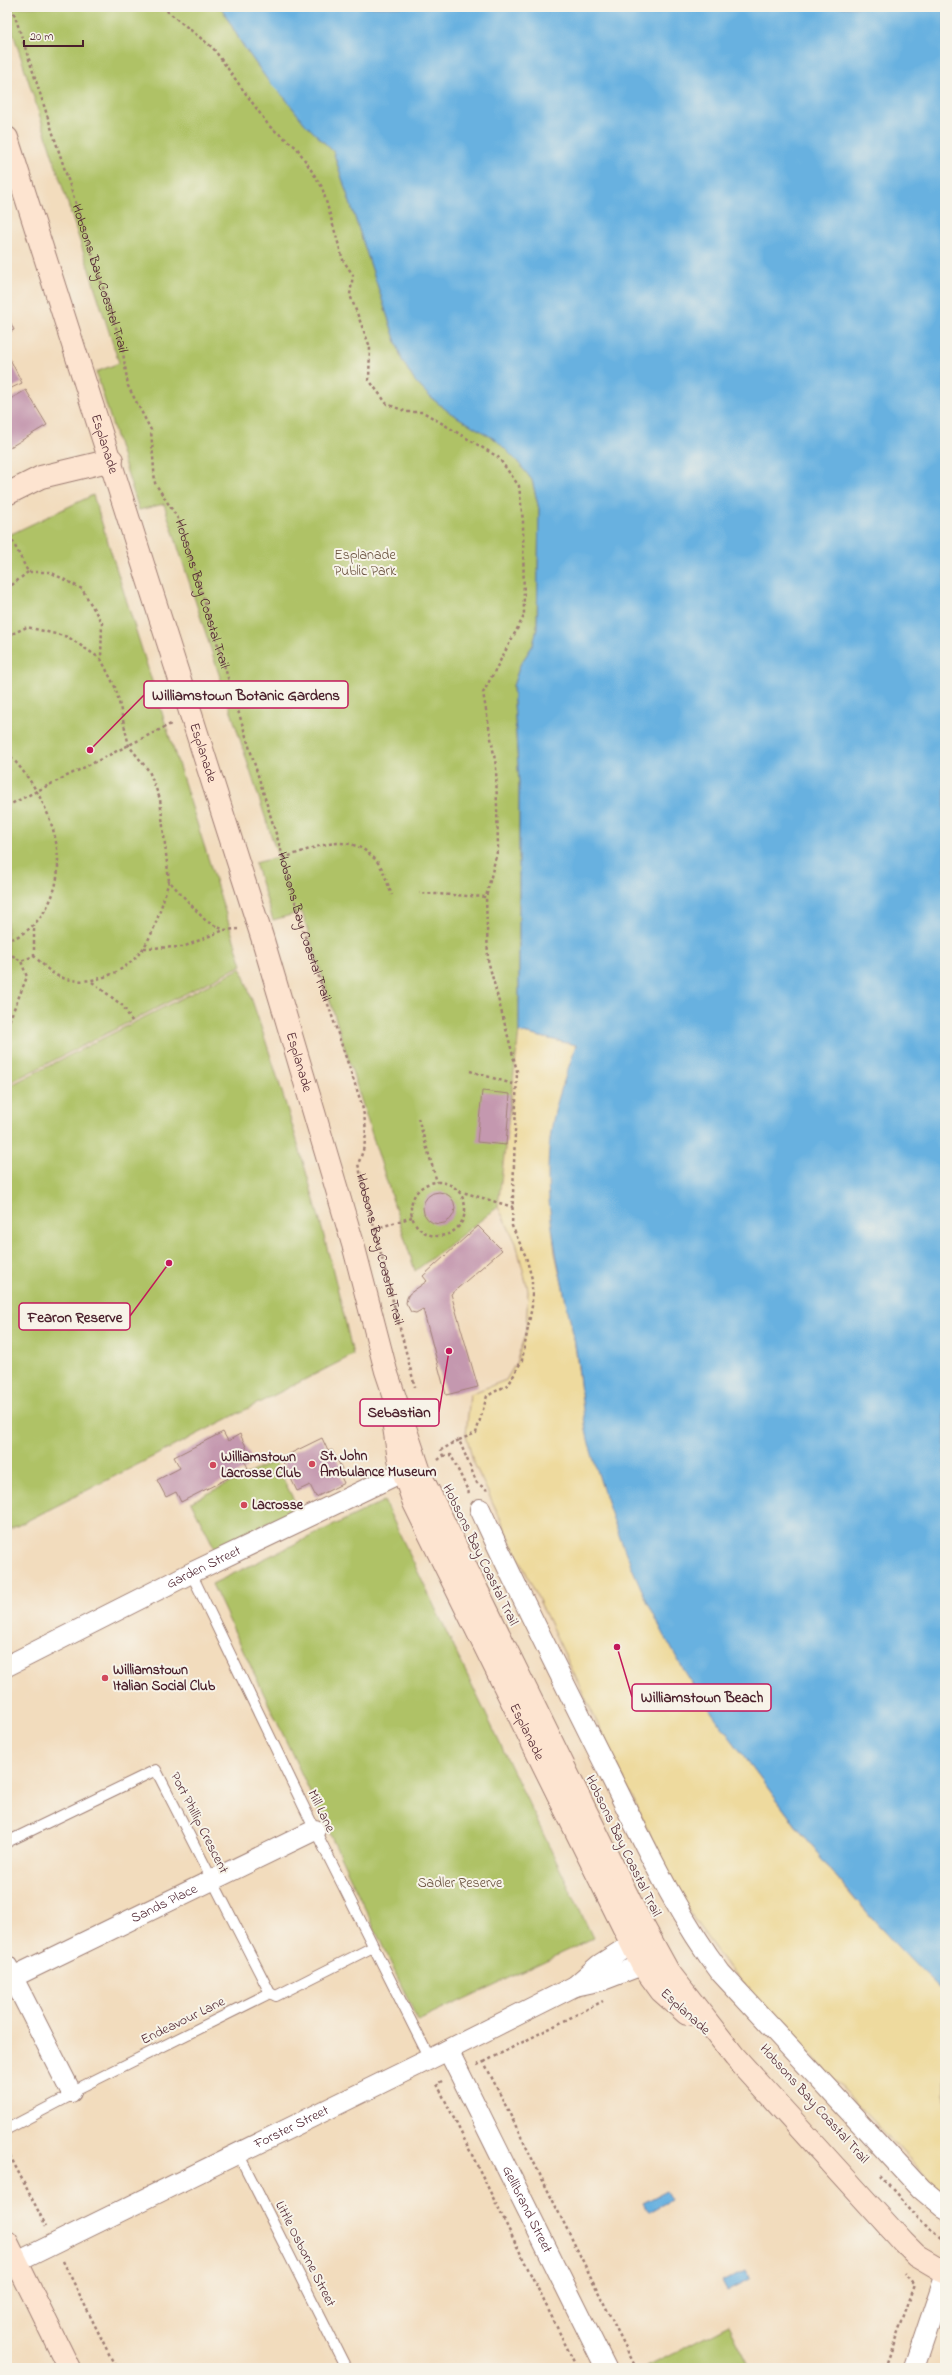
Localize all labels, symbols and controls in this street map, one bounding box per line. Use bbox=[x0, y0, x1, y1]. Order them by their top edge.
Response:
scale bar bbox=[24, 22, 83, 48]
text: 20 m bbox=[30, 28, 53, 46]
street label: Hobsons Bay Coastal Trail bbox=[66, 201, 133, 354]
street label: Esplanade bbox=[85, 411, 124, 477]
street label: Hobsons Bay Coastal Trail bbox=[169, 516, 235, 671]
park label: Esplanade Public Park bbox=[334, 545, 397, 582]
callout: Williamstown Botanic Gardens bbox=[144, 681, 348, 708]
text: Williamstown Botanic Gardens bbox=[152, 685, 340, 707]
street label: Esplanade bbox=[184, 720, 223, 786]
street label: Hobsons Bay Coastal Trail bbox=[271, 849, 337, 1004]
street label: Esplanade bbox=[280, 1030, 318, 1095]
street label: Hobsons Bay Coastal Trail bbox=[350, 1171, 409, 1327]
callout: Fearon Reserve bbox=[19, 1303, 130, 1330]
text: Fearon Reserve bbox=[26, 1307, 124, 1329]
callout: Sebastian bbox=[360, 1399, 439, 1426]
text: Sebastian bbox=[367, 1402, 431, 1424]
place label: St. John Ambulance Museum bbox=[320, 1446, 436, 1483]
place label: Williamstown Lacrosse Club bbox=[221, 1447, 302, 1484]
marker: St. John Ambulance Museum bbox=[307, 1459, 317, 1469]
marker: Williamstown Lacrosse Club bbox=[208, 1460, 218, 1470]
street label: Hobsons Bay Coastal Trail bbox=[436, 1481, 523, 1630]
place label: Lacrosse bbox=[252, 1495, 304, 1516]
marker: Lacrosse bbox=[239, 1500, 249, 1510]
street label: Garden Street bbox=[163, 1540, 245, 1594]
place label: Williamstown Italian Social Club bbox=[113, 1660, 216, 1697]
marker: Williamstown Italian Social Club bbox=[100, 1673, 110, 1683]
callout: Williamstown Beach bbox=[632, 1684, 771, 1711]
text: Williamstown Beach bbox=[641, 1687, 763, 1709]
street label: Esplanade bbox=[504, 1700, 550, 1765]
street label: Port Phillip Crescent bbox=[164, 1769, 234, 1878]
street label: Hobsons Bay Coastal Trail bbox=[579, 1772, 666, 1921]
street label: Mill Lane bbox=[302, 1786, 341, 1837]
park label: Sadler Reserve bbox=[418, 1873, 503, 1894]
street label: Sands Place bbox=[127, 1878, 202, 1929]
street label: Esplanade bbox=[655, 1984, 715, 2041]
street label: Endeavour Lane bbox=[137, 1991, 229, 2050]
street label: Hobsons Bay Coastal Trail bbox=[754, 2039, 874, 2169]
street label: Forster Street bbox=[250, 2100, 333, 2155]
street label: Gellibrand Street bbox=[497, 2162, 558, 2257]
street label: Little Osborne Street bbox=[269, 2197, 341, 2311]

